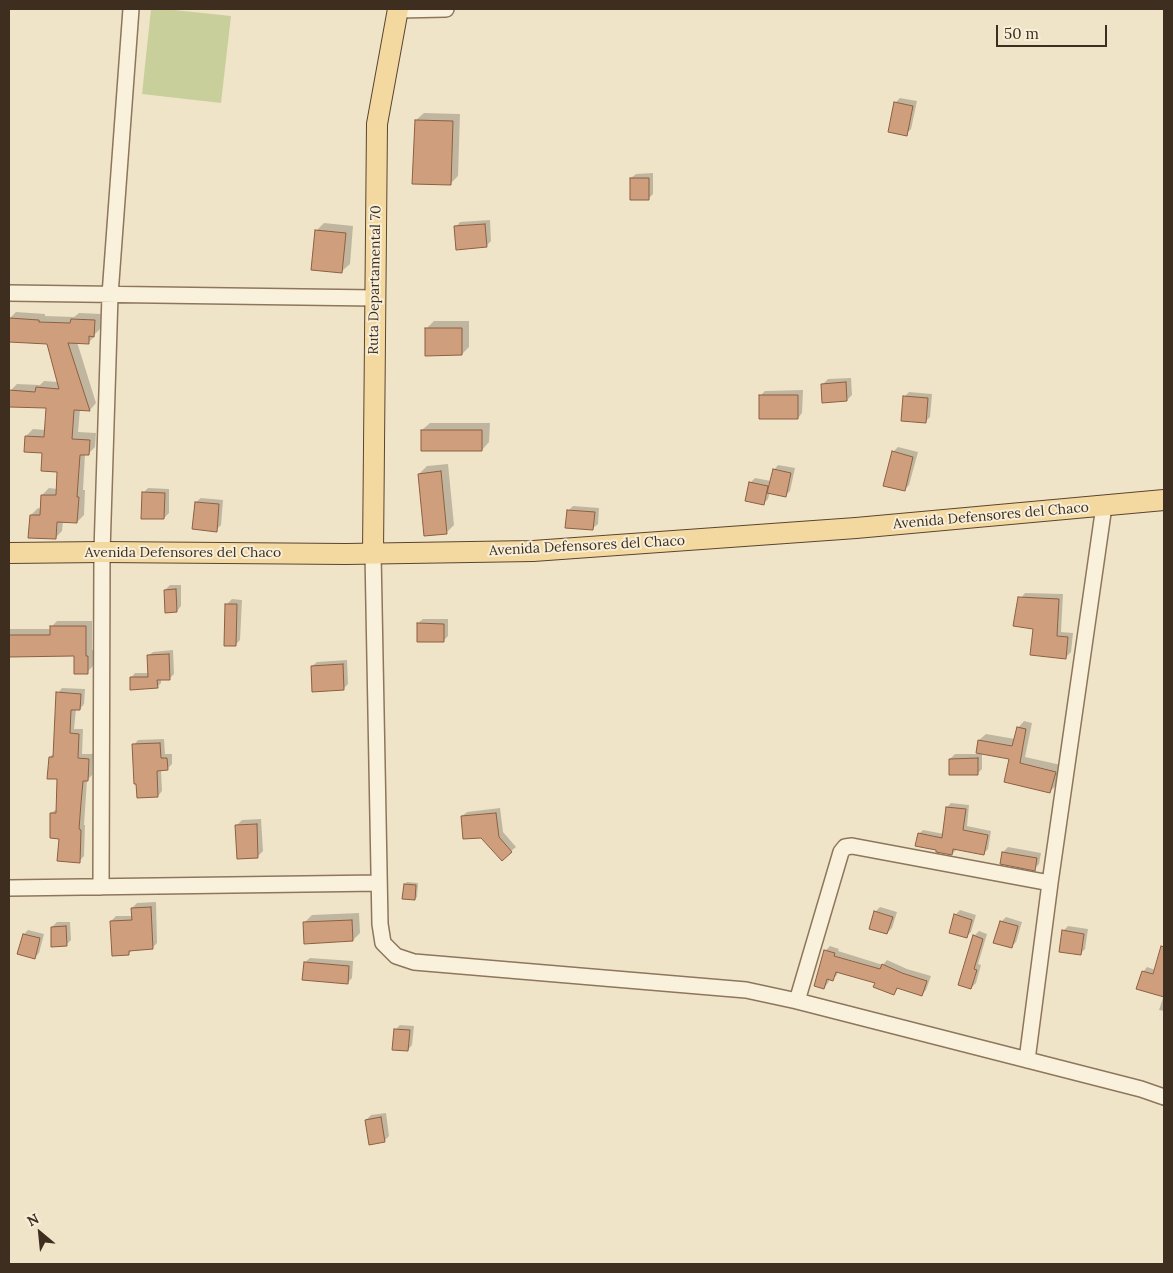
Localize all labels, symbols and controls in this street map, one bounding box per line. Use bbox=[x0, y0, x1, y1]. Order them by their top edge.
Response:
scale bar bbox=[998, 15, 1109, 47]
text: 50 m bbox=[1004, 24, 1039, 43]
street label: Ruta Departamental 70 bbox=[365, 205, 385, 355]
street label: Avenida Defensores del Chaco bbox=[892, 499, 1090, 533]
street label: Avenida Defensores del Chaco bbox=[489, 532, 685, 560]
street label: Avenida Defensores del Chaco bbox=[85, 545, 281, 561]
north arrow bbox=[15, 1208, 65, 1258]
text: N bbox=[24, 1209, 42, 1230]

